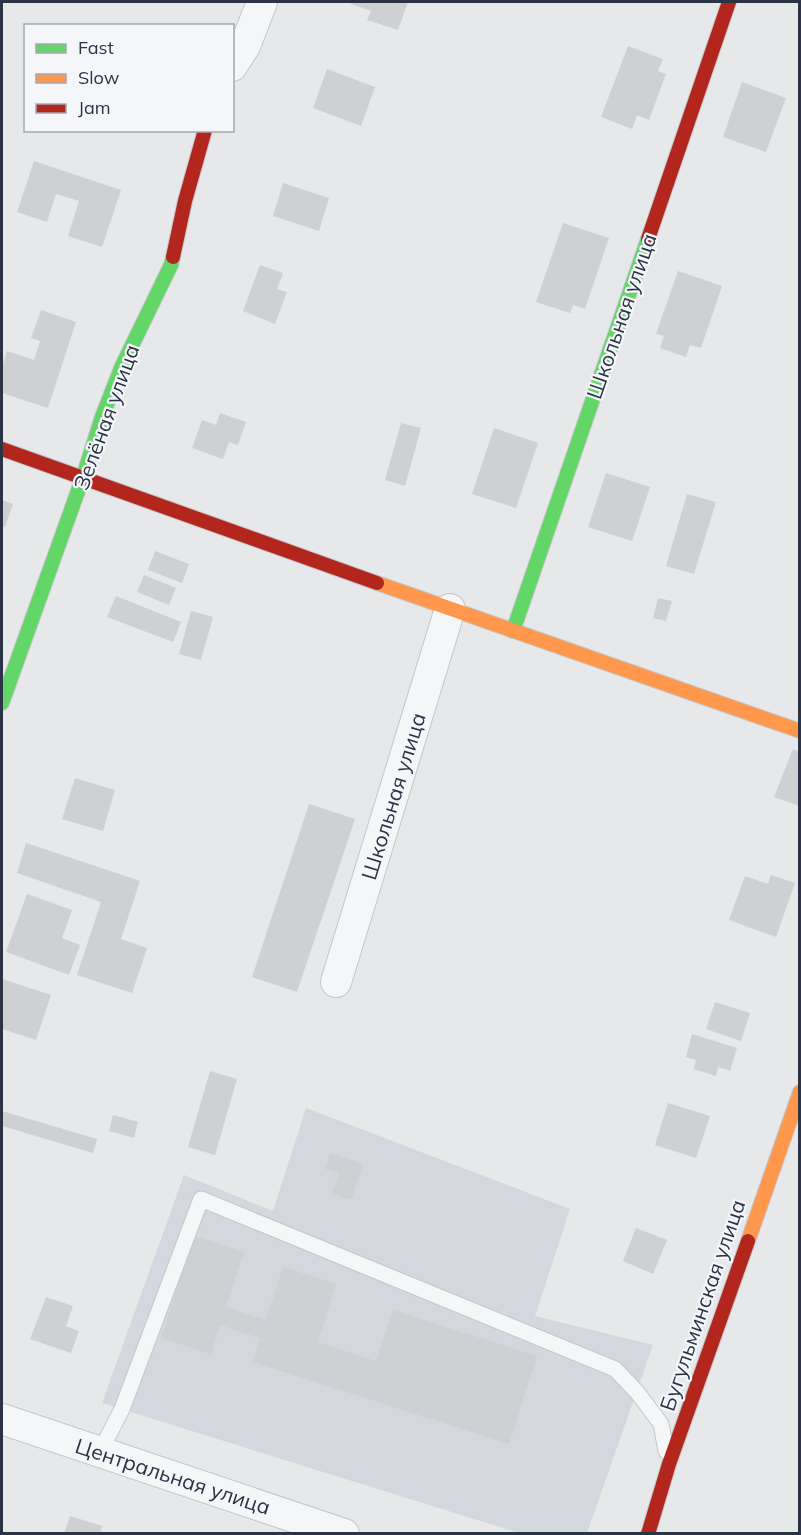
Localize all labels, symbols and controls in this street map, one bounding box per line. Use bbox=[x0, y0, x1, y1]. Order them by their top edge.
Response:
legend bbox=[24, 24, 234, 132]
text: Fast bbox=[78, 36, 114, 59]
text: Slow bbox=[78, 66, 120, 89]
text: Jam bbox=[78, 96, 111, 119]
street label: Школьная улица bbox=[580, 230, 662, 402]
street label: Зелёная улица bbox=[68, 341, 144, 493]
street label: Школьная улица bbox=[355, 709, 431, 883]
street label: Бугульминская улица bbox=[654, 1196, 750, 1414]
street label: Центральная улица bbox=[72, 1432, 274, 1520]

